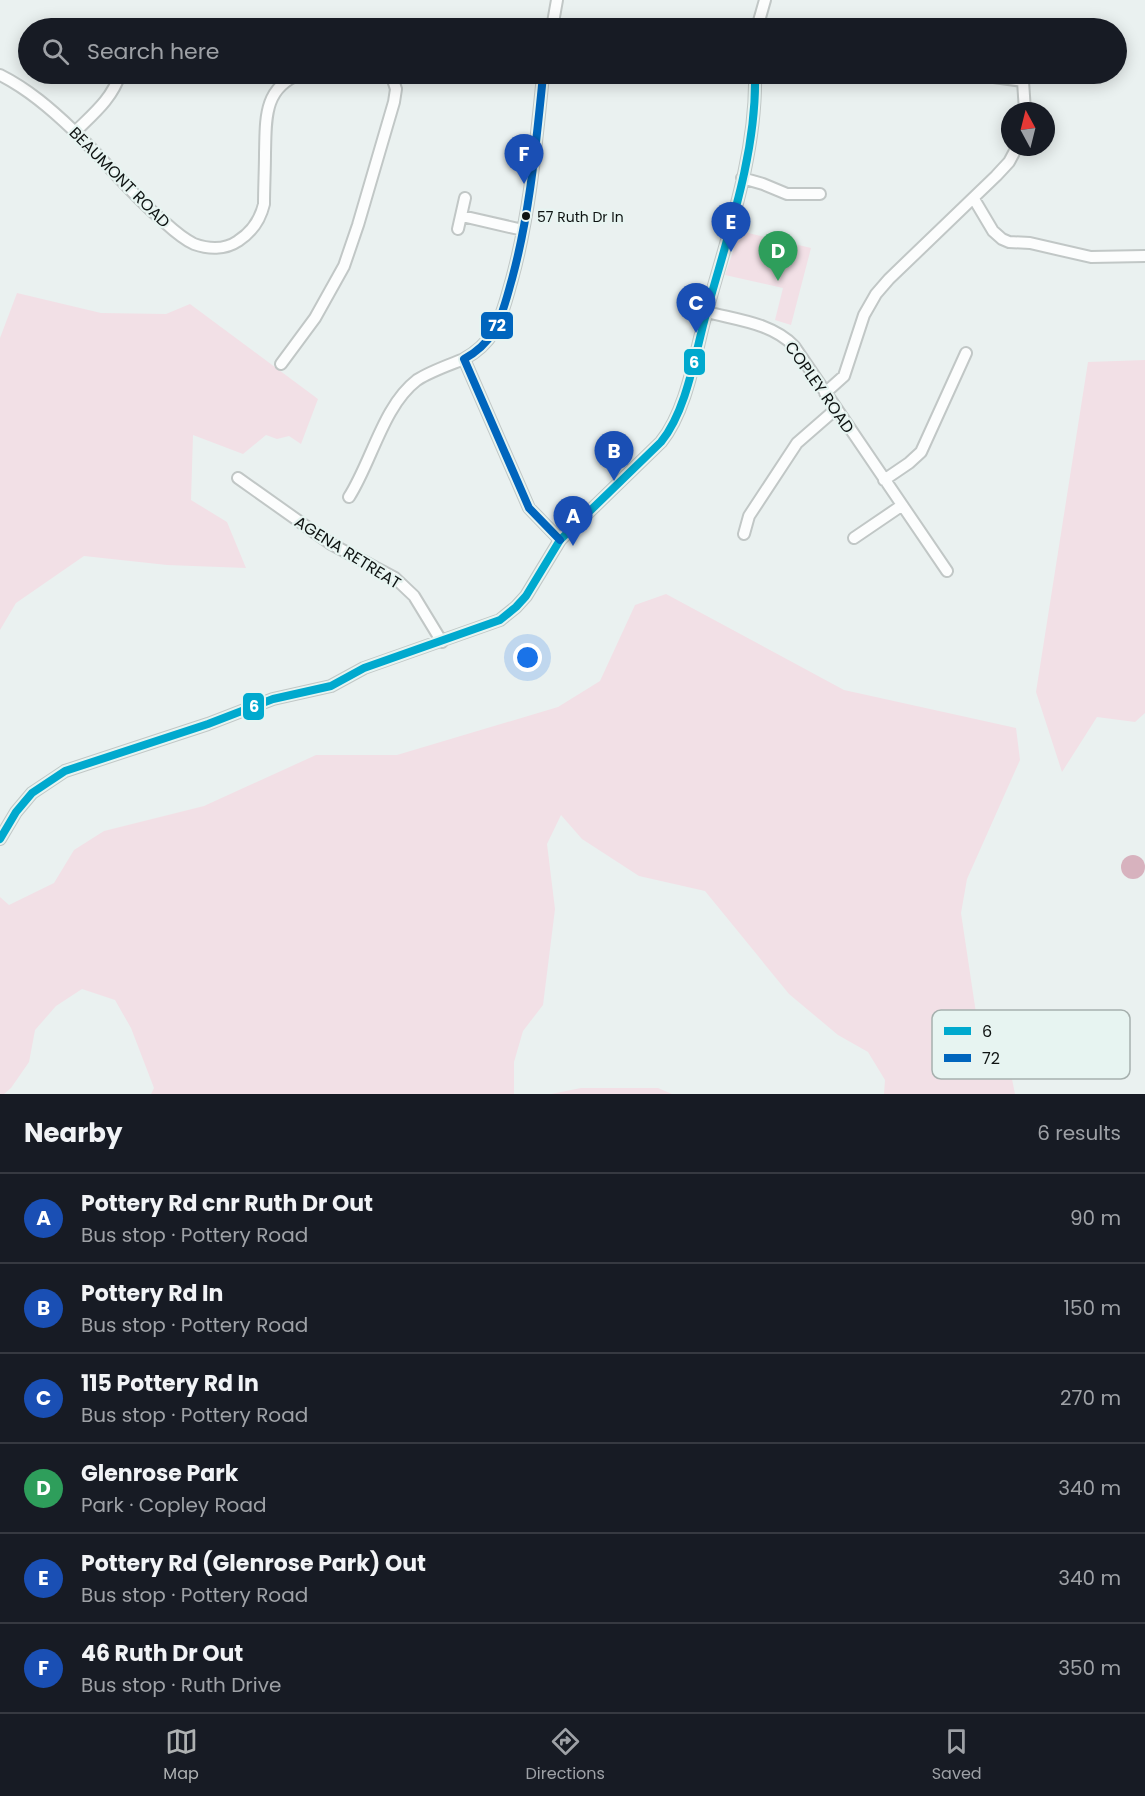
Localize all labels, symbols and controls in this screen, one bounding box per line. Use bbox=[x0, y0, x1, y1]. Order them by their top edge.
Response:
search box bbox=[18, 18, 1127, 84]
icon: search bbox=[39, 35, 72, 68]
text: Search here bbox=[87, 36, 220, 67]
north arrow bbox=[1001, 102, 1055, 156]
street label: BEAUMONT ROAD bbox=[64, 122, 175, 233]
pin: F bbox=[504, 134, 544, 184]
pin: E bbox=[712, 202, 750, 252]
place label: 57 Ruth Dr In bbox=[537, 207, 624, 227]
marker: 57 Ruth Dr In bbox=[520, 210, 532, 222]
pin: D bbox=[758, 232, 798, 281]
pin: C bbox=[676, 284, 716, 333]
line badge: 72 bbox=[480, 311, 514, 340]
text: 72 bbox=[488, 314, 506, 337]
street label: COPLEY ROAD bbox=[779, 337, 860, 438]
line badge: 6 bbox=[683, 348, 706, 376]
text: 6 bbox=[689, 351, 699, 374]
pin: B bbox=[594, 432, 634, 481]
pin: A bbox=[554, 496, 592, 546]
street label: AGENA RETREAT bbox=[290, 510, 406, 595]
your location bbox=[513, 643, 542, 672]
line badge: 6 bbox=[242, 692, 265, 721]
text: 6 bbox=[249, 695, 259, 718]
legend bbox=[932, 1010, 1130, 1079]
text: 6 bbox=[982, 1020, 992, 1043]
text: 72 bbox=[982, 1047, 1000, 1070]
text: Nearby bbox=[24, 1115, 122, 1151]
text: 6 results bbox=[1037, 1119, 1121, 1147]
text: Pottery Rd cnr Ruth Dr Out bbox=[81, 1188, 373, 1219]
text: A bbox=[36, 1204, 51, 1232]
text: 90 m bbox=[1070, 1204, 1121, 1232]
text: Bus stop · Pottery Road bbox=[81, 1221, 308, 1249]
text: Pottery Rd In bbox=[81, 1278, 223, 1309]
text: B bbox=[37, 1294, 50, 1322]
text: 150 m bbox=[1064, 1294, 1121, 1322]
text: Bus stop · Pottery Road bbox=[81, 1311, 308, 1339]
text: 115 Pottery Rd In bbox=[81, 1368, 259, 1399]
text: C bbox=[36, 1384, 51, 1412]
text: 270 m bbox=[1060, 1384, 1121, 1412]
text: Bus stop · Pottery Road bbox=[81, 1401, 308, 1429]
text: Glenrose Park bbox=[81, 1458, 238, 1489]
text: D bbox=[36, 1474, 51, 1502]
text: 340 m bbox=[1058, 1474, 1121, 1502]
text: Park · Copley Road bbox=[81, 1491, 266, 1519]
text: Pottery Rd (Glenrose Park) Out bbox=[81, 1548, 426, 1579]
text: E bbox=[38, 1564, 49, 1592]
text: 340 m bbox=[1058, 1564, 1121, 1592]
text: Bus stop · Pottery Road bbox=[81, 1581, 308, 1609]
text: 46 Ruth Dr Out bbox=[81, 1638, 243, 1669]
text: F bbox=[38, 1654, 49, 1682]
text: 350 m bbox=[1058, 1654, 1121, 1682]
text: Bus stop · Ruth Drive bbox=[81, 1671, 281, 1699]
tab: Map bbox=[163, 1725, 199, 1786]
tab: Directions bbox=[526, 1725, 605, 1786]
tab: Saved bbox=[932, 1725, 982, 1786]

